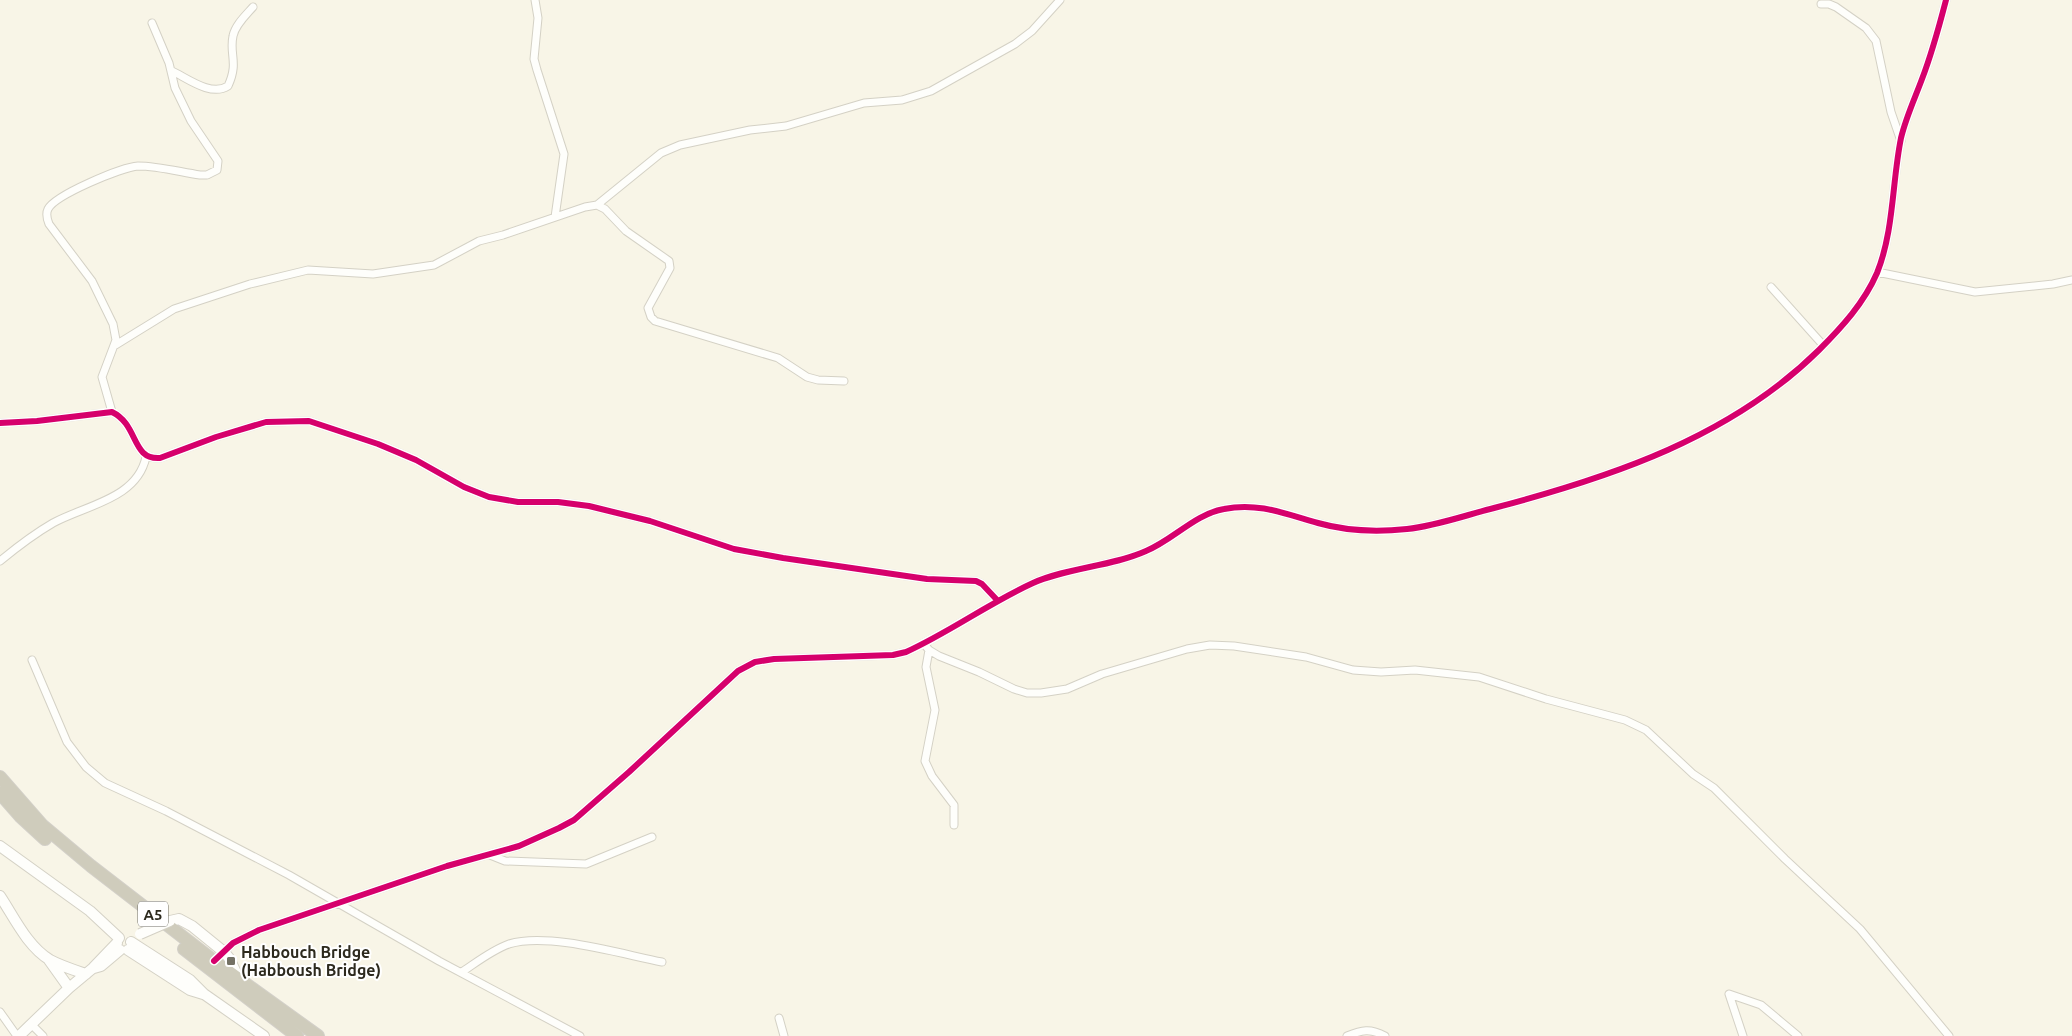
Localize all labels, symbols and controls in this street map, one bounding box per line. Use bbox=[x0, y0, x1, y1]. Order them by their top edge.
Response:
road number: A5 bbox=[138, 902, 168, 926]
place label: Habbouch Bridge (Habboush Bridge) bbox=[241, 943, 381, 980]
marker: Habbouch Bridge (Habboush Bridge) bbox=[225, 955, 237, 967]

